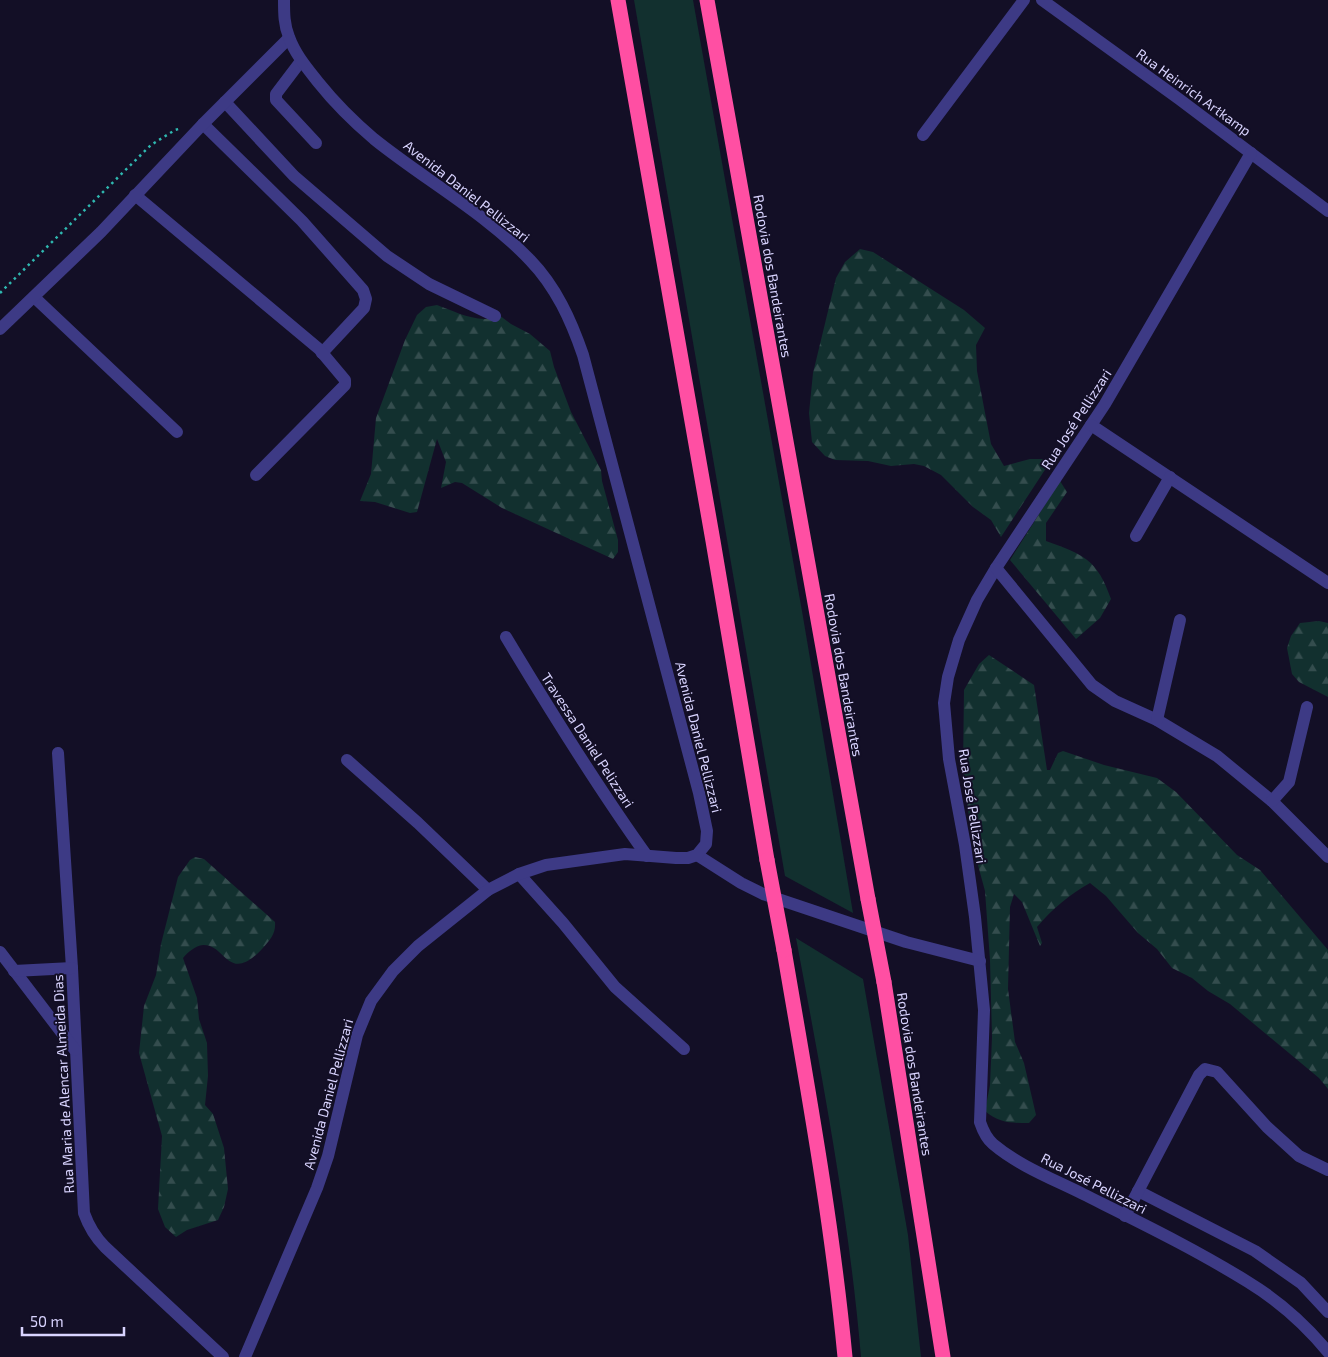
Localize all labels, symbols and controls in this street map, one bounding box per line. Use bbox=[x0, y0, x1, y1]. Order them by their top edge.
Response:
street label: Rua Heinrich Artkamp bbox=[1133, 45, 1255, 139]
street label: Avenida Daniel Pellizzari bbox=[401, 136, 533, 246]
street label: Rodovia dos Bandeirantes bbox=[750, 193, 796, 359]
street label: Rua José Pellizzari bbox=[1037, 366, 1115, 472]
street label: Rodovia dos Bandeirantes bbox=[821, 592, 867, 758]
street label: Avenida Daniel Pellizzari bbox=[672, 660, 726, 814]
street label: Travessa Daniel Pelizzari bbox=[538, 669, 638, 811]
street label: Rua José Pellizzari bbox=[956, 747, 990, 865]
street label: Rua Maria de Alencar Almeida Dias bbox=[49, 974, 77, 1194]
street label: Rodovia dos Bandeirantes bbox=[894, 991, 936, 1157]
street label: Avenida Daniel Pellizzari bbox=[300, 1017, 356, 1171]
street label: Rua José Pellizzari bbox=[1038, 1149, 1150, 1217]
scale bar bbox=[22, 1304, 125, 1336]
text: 50 m bbox=[30, 1312, 64, 1330]

